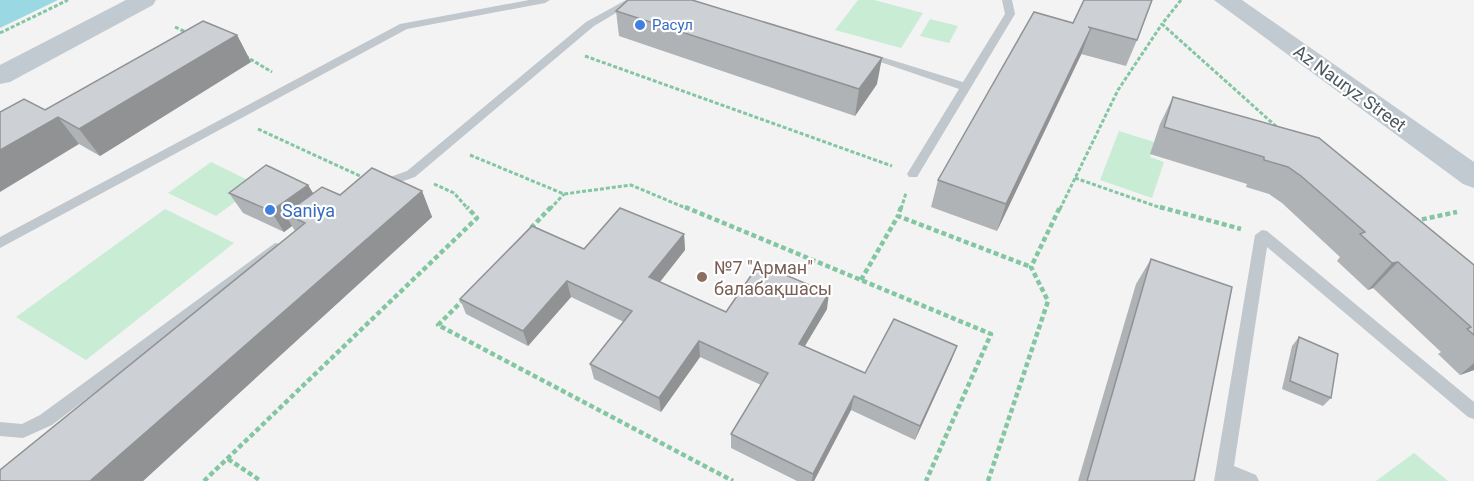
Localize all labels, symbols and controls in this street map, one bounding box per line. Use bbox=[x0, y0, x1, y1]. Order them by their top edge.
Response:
place label: Расул bbox=[652, 16, 693, 34]
marker: Расул bbox=[633, 18, 647, 32]
street label: Az Nauryz Street bbox=[1290, 40, 1410, 136]
place label: Saniya bbox=[282, 200, 335, 221]
marker: Saniya bbox=[263, 203, 277, 217]
place label: №7 "Арман" балабақшасы bbox=[714, 257, 832, 299]
marker: №7 "Арман" балабақшасы bbox=[695, 270, 709, 284]

